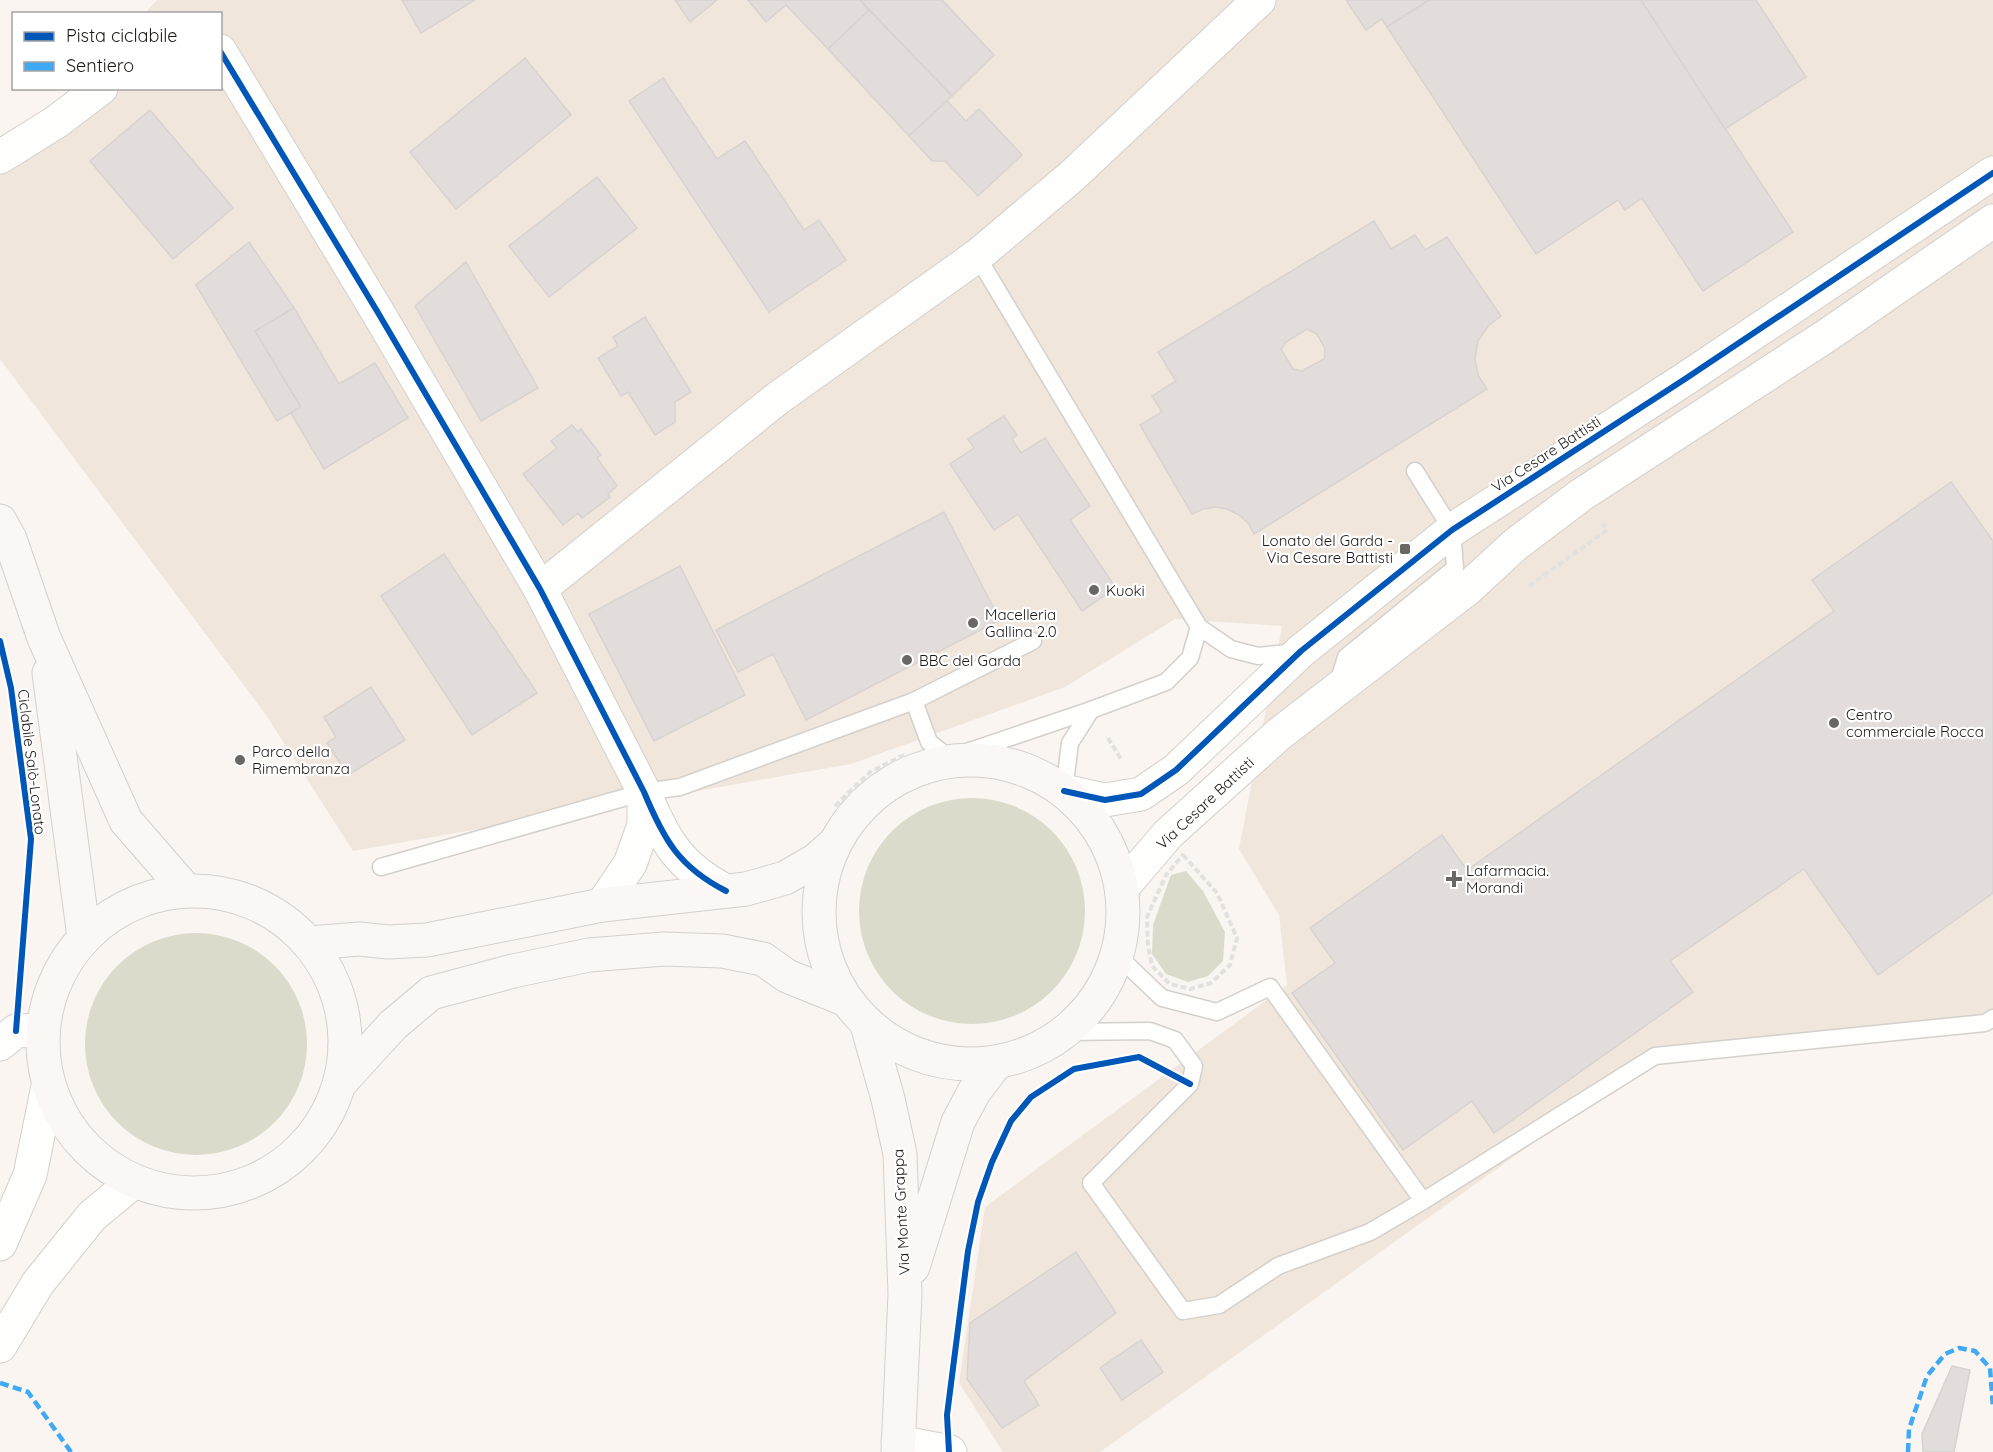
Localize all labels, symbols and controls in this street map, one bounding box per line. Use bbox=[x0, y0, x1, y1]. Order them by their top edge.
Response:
legend bbox=[12, 12, 222, 90]
text: Pista ciclabile bbox=[66, 24, 177, 47]
text: Sentiero bbox=[66, 54, 134, 77]
street label: Via Cesare Battisti bbox=[1488, 412, 1604, 496]
place label: Lonato del Garda - Via Cesare Battisti bbox=[1262, 531, 1393, 567]
marker: Lonato del Garda - Via Cesare Battisti bbox=[1398, 542, 1412, 556]
place label: Kuoki bbox=[1106, 581, 1145, 600]
marker: Kuoki bbox=[1087, 583, 1101, 597]
place label: Macelleria Gallina 2.0 bbox=[985, 605, 1057, 641]
marker: Macelleria Gallina 2.0 bbox=[966, 616, 980, 630]
place label: BBC del Garda bbox=[919, 651, 1021, 670]
marker: BBC del Garda bbox=[900, 653, 914, 667]
street label: Ciclabile Salò-Lonato bbox=[14, 688, 50, 836]
place label: Centro commerciale Rocca bbox=[1846, 705, 1984, 741]
marker: Centro commerciale Rocca bbox=[1827, 716, 1841, 730]
place label: Parco della Rimembranza bbox=[252, 742, 350, 778]
marker: Parco della Rimembranza bbox=[233, 753, 247, 767]
street label: Via Cesare Battisti bbox=[1152, 753, 1258, 853]
place label: Lafarmacia. Morandi bbox=[1466, 861, 1549, 897]
marker: Lafarmacia. Morandi bbox=[1447, 872, 1461, 886]
street label: Via Monte Grappa bbox=[888, 1148, 914, 1276]

